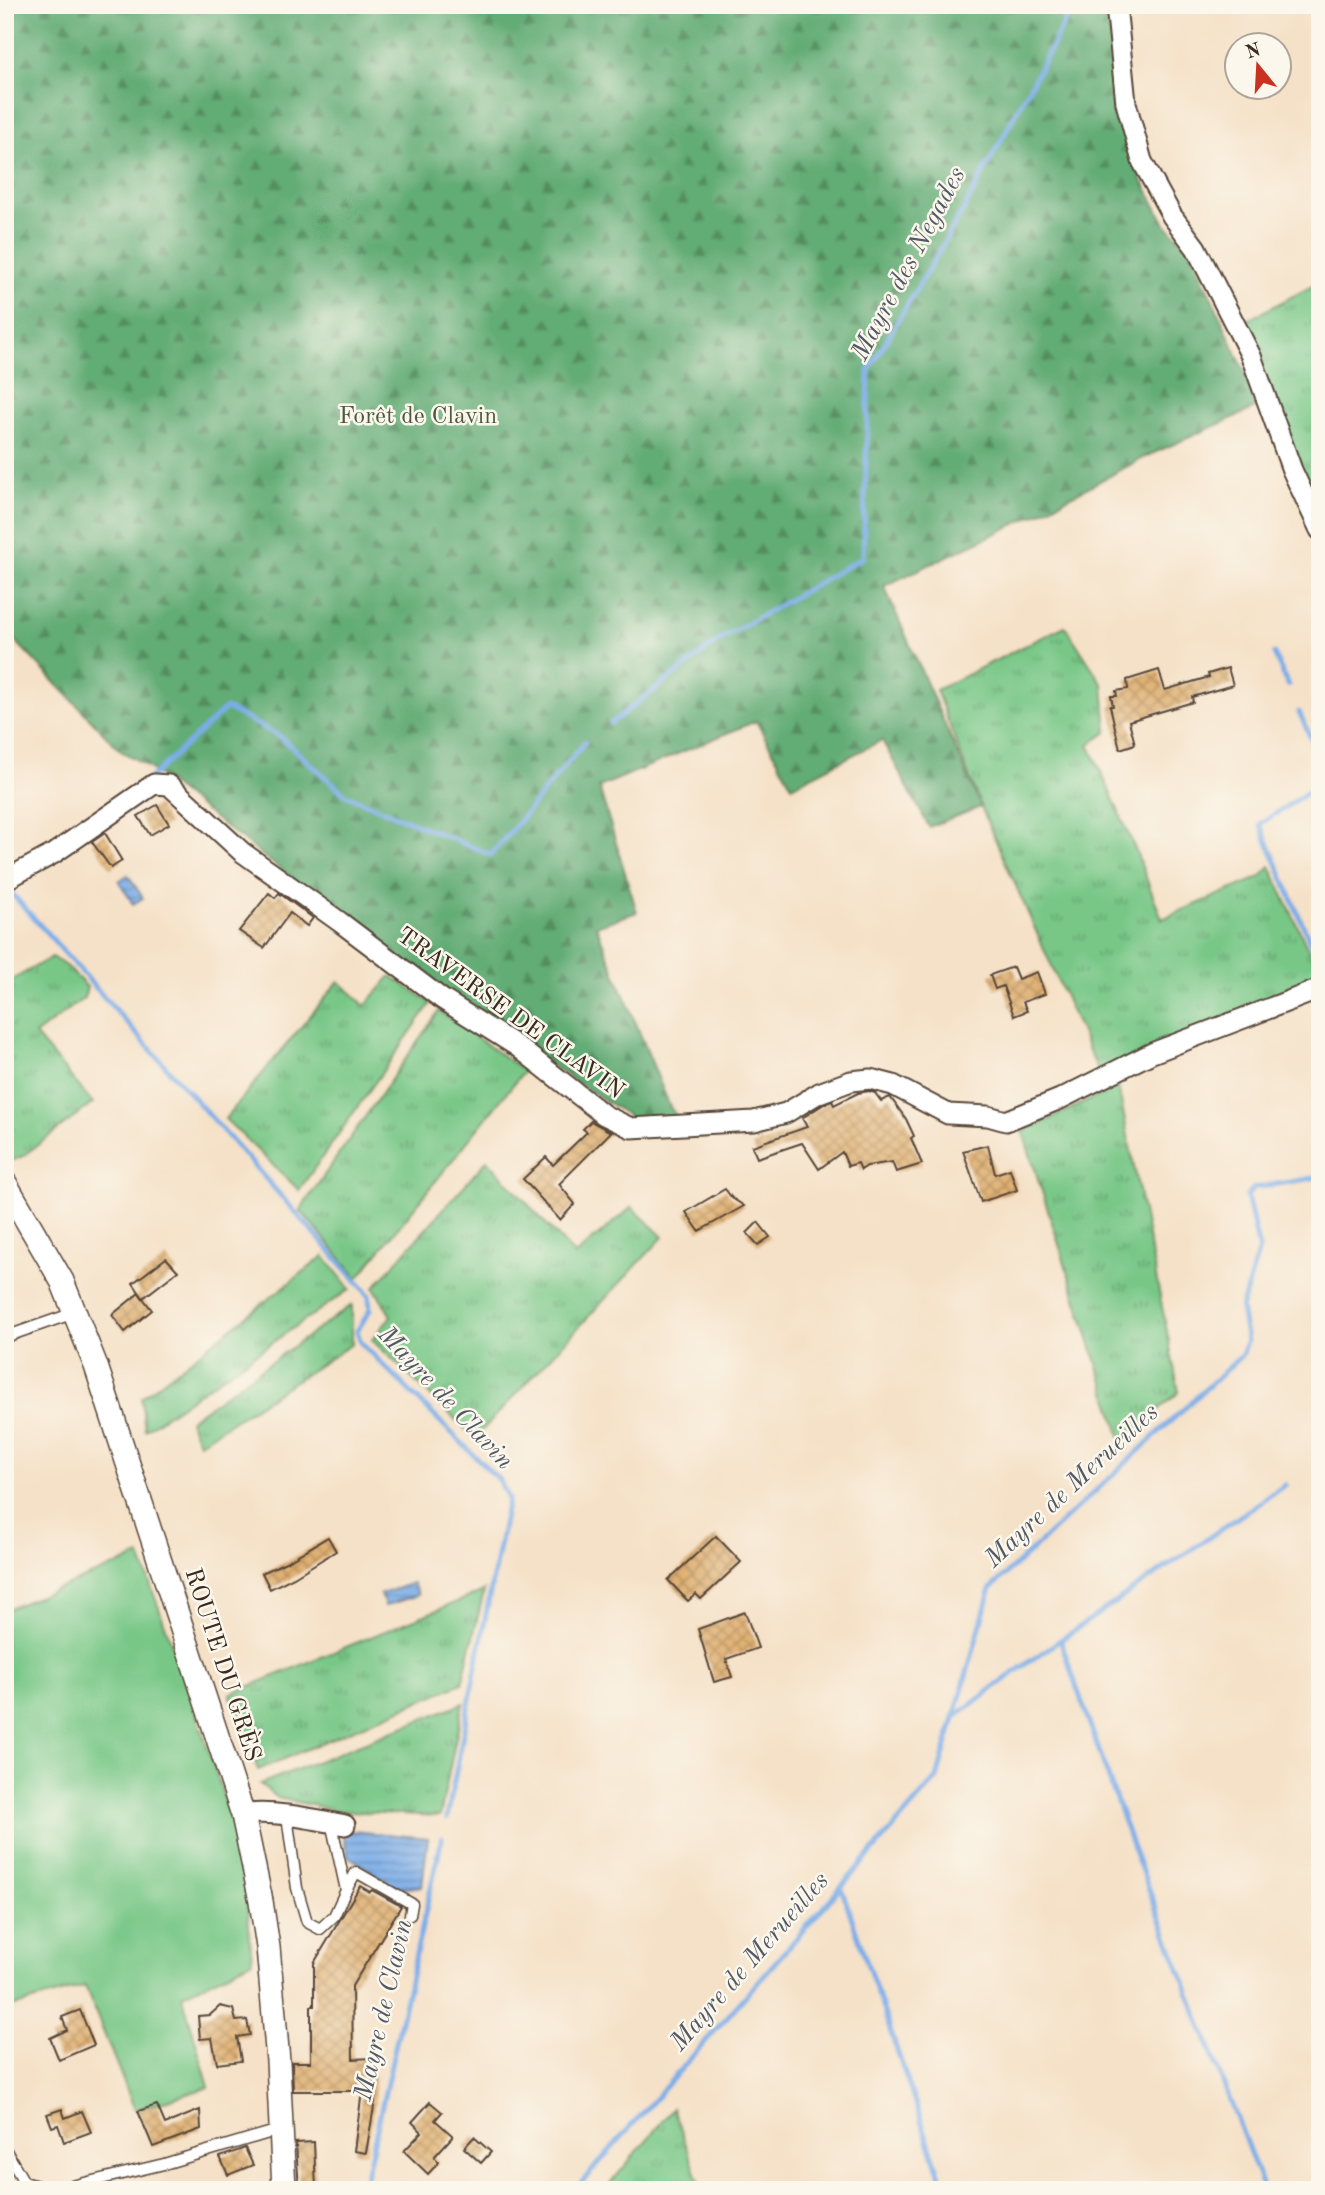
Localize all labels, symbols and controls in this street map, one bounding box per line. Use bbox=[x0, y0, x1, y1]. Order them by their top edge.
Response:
north arrow bbox=[1224, 32, 1294, 102]
text: N bbox=[1244, 41, 1264, 63]
water label: Mayre des Negades bbox=[847, 163, 971, 366]
park label: Forêt de Clavin bbox=[339, 405, 497, 429]
street label: TRAVERSE DE CLAVIN bbox=[392, 924, 628, 1104]
water label: Mayre de Clavin bbox=[372, 1321, 518, 1475]
water label: Mayre de Merueilles bbox=[979, 1399, 1164, 1574]
street label: ROUTE DU GRÈS bbox=[179, 1564, 268, 1765]
water label: Mayre de Merueilles bbox=[665, 1868, 834, 2057]
water label: Mayre de Clavin bbox=[350, 1917, 418, 2104]

